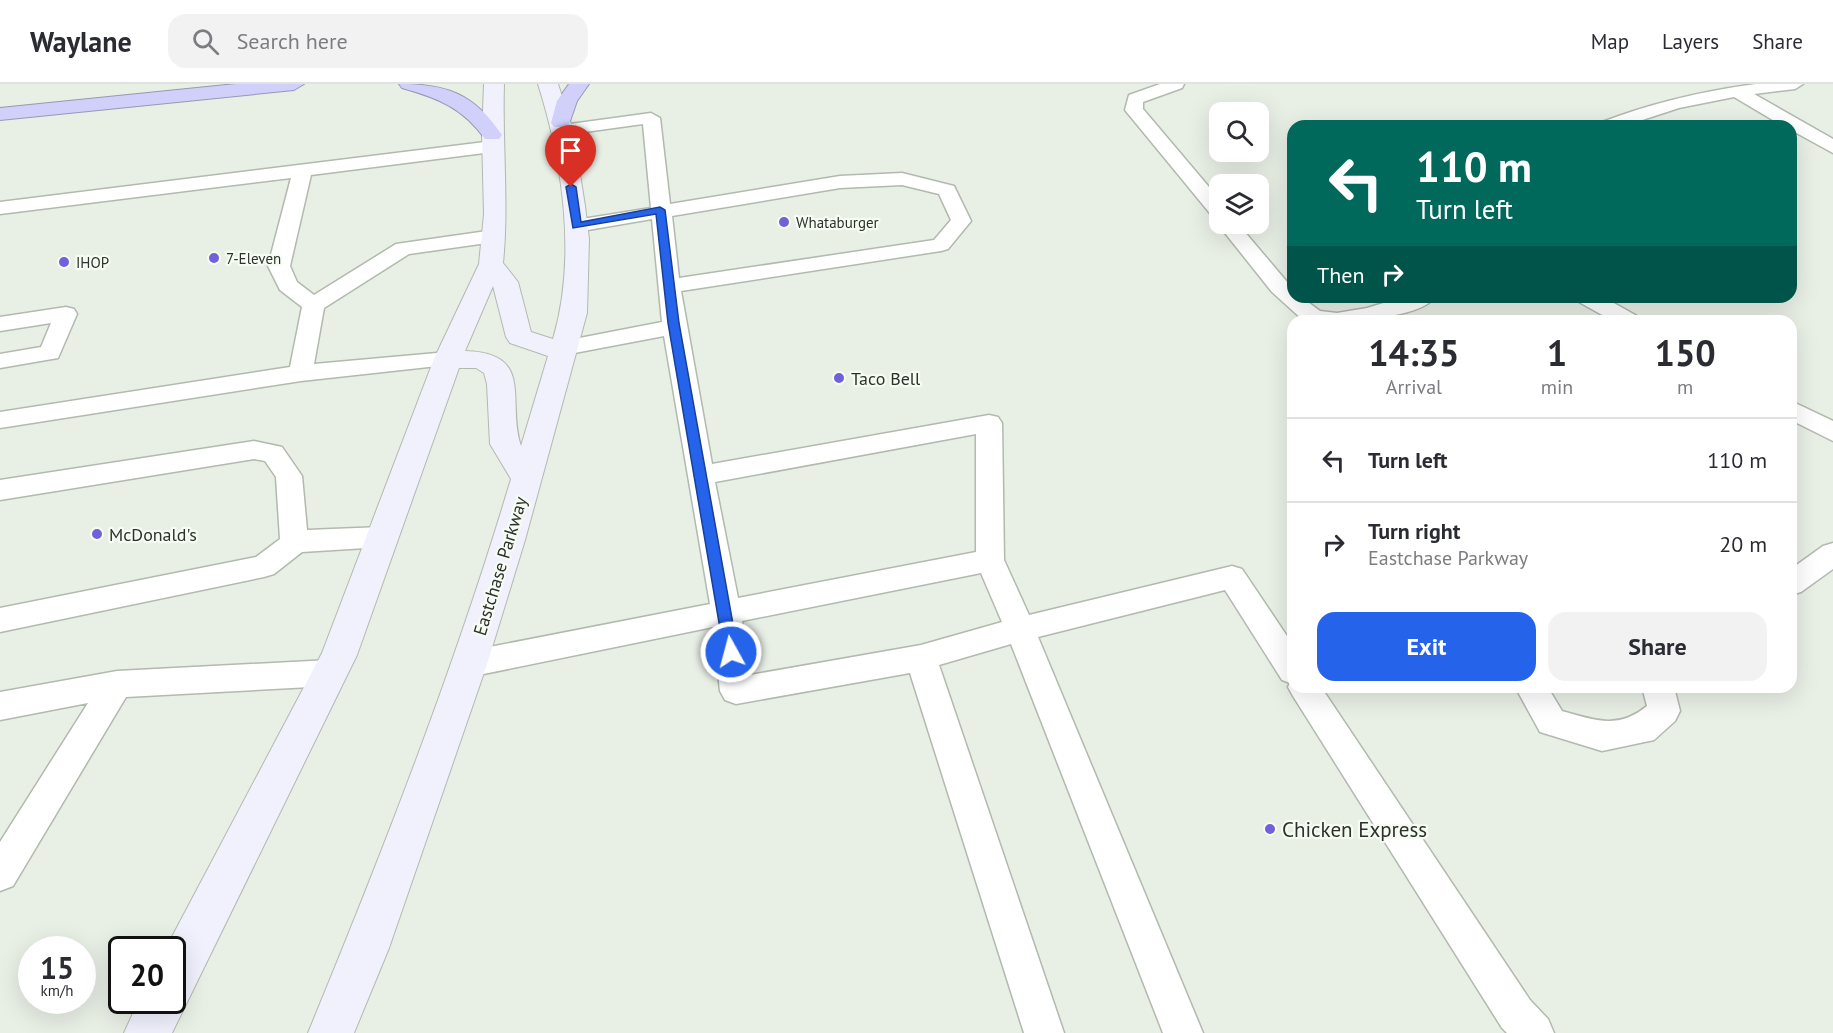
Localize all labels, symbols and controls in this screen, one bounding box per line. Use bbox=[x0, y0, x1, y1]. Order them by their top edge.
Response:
search box bbox=[168, 14, 588, 68]
text: Waylane bbox=[30, 23, 132, 60]
icon: search bbox=[189, 25, 222, 58]
text: Search here bbox=[237, 27, 348, 55]
text: Map bbox=[1591, 28, 1629, 55]
text: Layers bbox=[1662, 28, 1719, 55]
text: Share bbox=[1752, 28, 1803, 55]
map controls bbox=[1209, 102, 1269, 234]
button: search bbox=[1209, 102, 1269, 162]
pin bbox=[545, 125, 596, 187]
icon: arrive bbox=[554, 134, 587, 167]
text: 110 m bbox=[1416, 139, 1532, 194]
icon: left bbox=[1317, 144, 1395, 222]
button: layers bbox=[1209, 174, 1269, 234]
text: Turn left bbox=[1416, 192, 1513, 226]
place label: Whataburger bbox=[796, 213, 879, 232]
marker: Whataburger bbox=[777, 215, 791, 229]
place label: 7-Eleven bbox=[226, 249, 281, 268]
marker: 7-Eleven bbox=[207, 251, 221, 265]
place label: IHOP bbox=[76, 253, 109, 272]
marker: IHOP bbox=[57, 255, 71, 269]
icon: right bbox=[1376, 258, 1409, 291]
text: Then bbox=[1317, 261, 1364, 289]
text: 14:35 bbox=[1368, 329, 1460, 376]
text: 1 bbox=[1547, 329, 1567, 376]
text: 150 bbox=[1655, 329, 1716, 376]
place label: Taco Bell bbox=[851, 367, 921, 390]
marker: Taco Bell bbox=[832, 371, 846, 385]
text: Arrival bbox=[1386, 374, 1442, 400]
text: min bbox=[1541, 374, 1573, 400]
text: m bbox=[1677, 374, 1693, 400]
icon: left bbox=[1317, 444, 1350, 477]
text: Turn left bbox=[1368, 446, 1448, 474]
text: 110 m bbox=[1707, 446, 1767, 474]
street label: Eastchase Parkway bbox=[468, 493, 532, 638]
text: Turn right bbox=[1368, 517, 1460, 545]
place label: McDonald's bbox=[109, 523, 197, 546]
marker: McDonald's bbox=[90, 527, 104, 541]
icon: right bbox=[1317, 528, 1350, 561]
text: 20 m bbox=[1719, 530, 1767, 558]
text: Eastchase Parkway bbox=[1368, 545, 1528, 571]
button: Exit bbox=[1317, 612, 1536, 681]
button: Share bbox=[1548, 612, 1767, 681]
position arrow bbox=[699, 620, 763, 684]
place label: Chicken Express bbox=[1282, 816, 1427, 843]
marker: Chicken Express bbox=[1263, 822, 1277, 836]
speed limit sign: 20 bbox=[108, 936, 186, 1014]
text: 15 bbox=[40, 948, 74, 987]
text: km/h bbox=[41, 981, 73, 1000]

